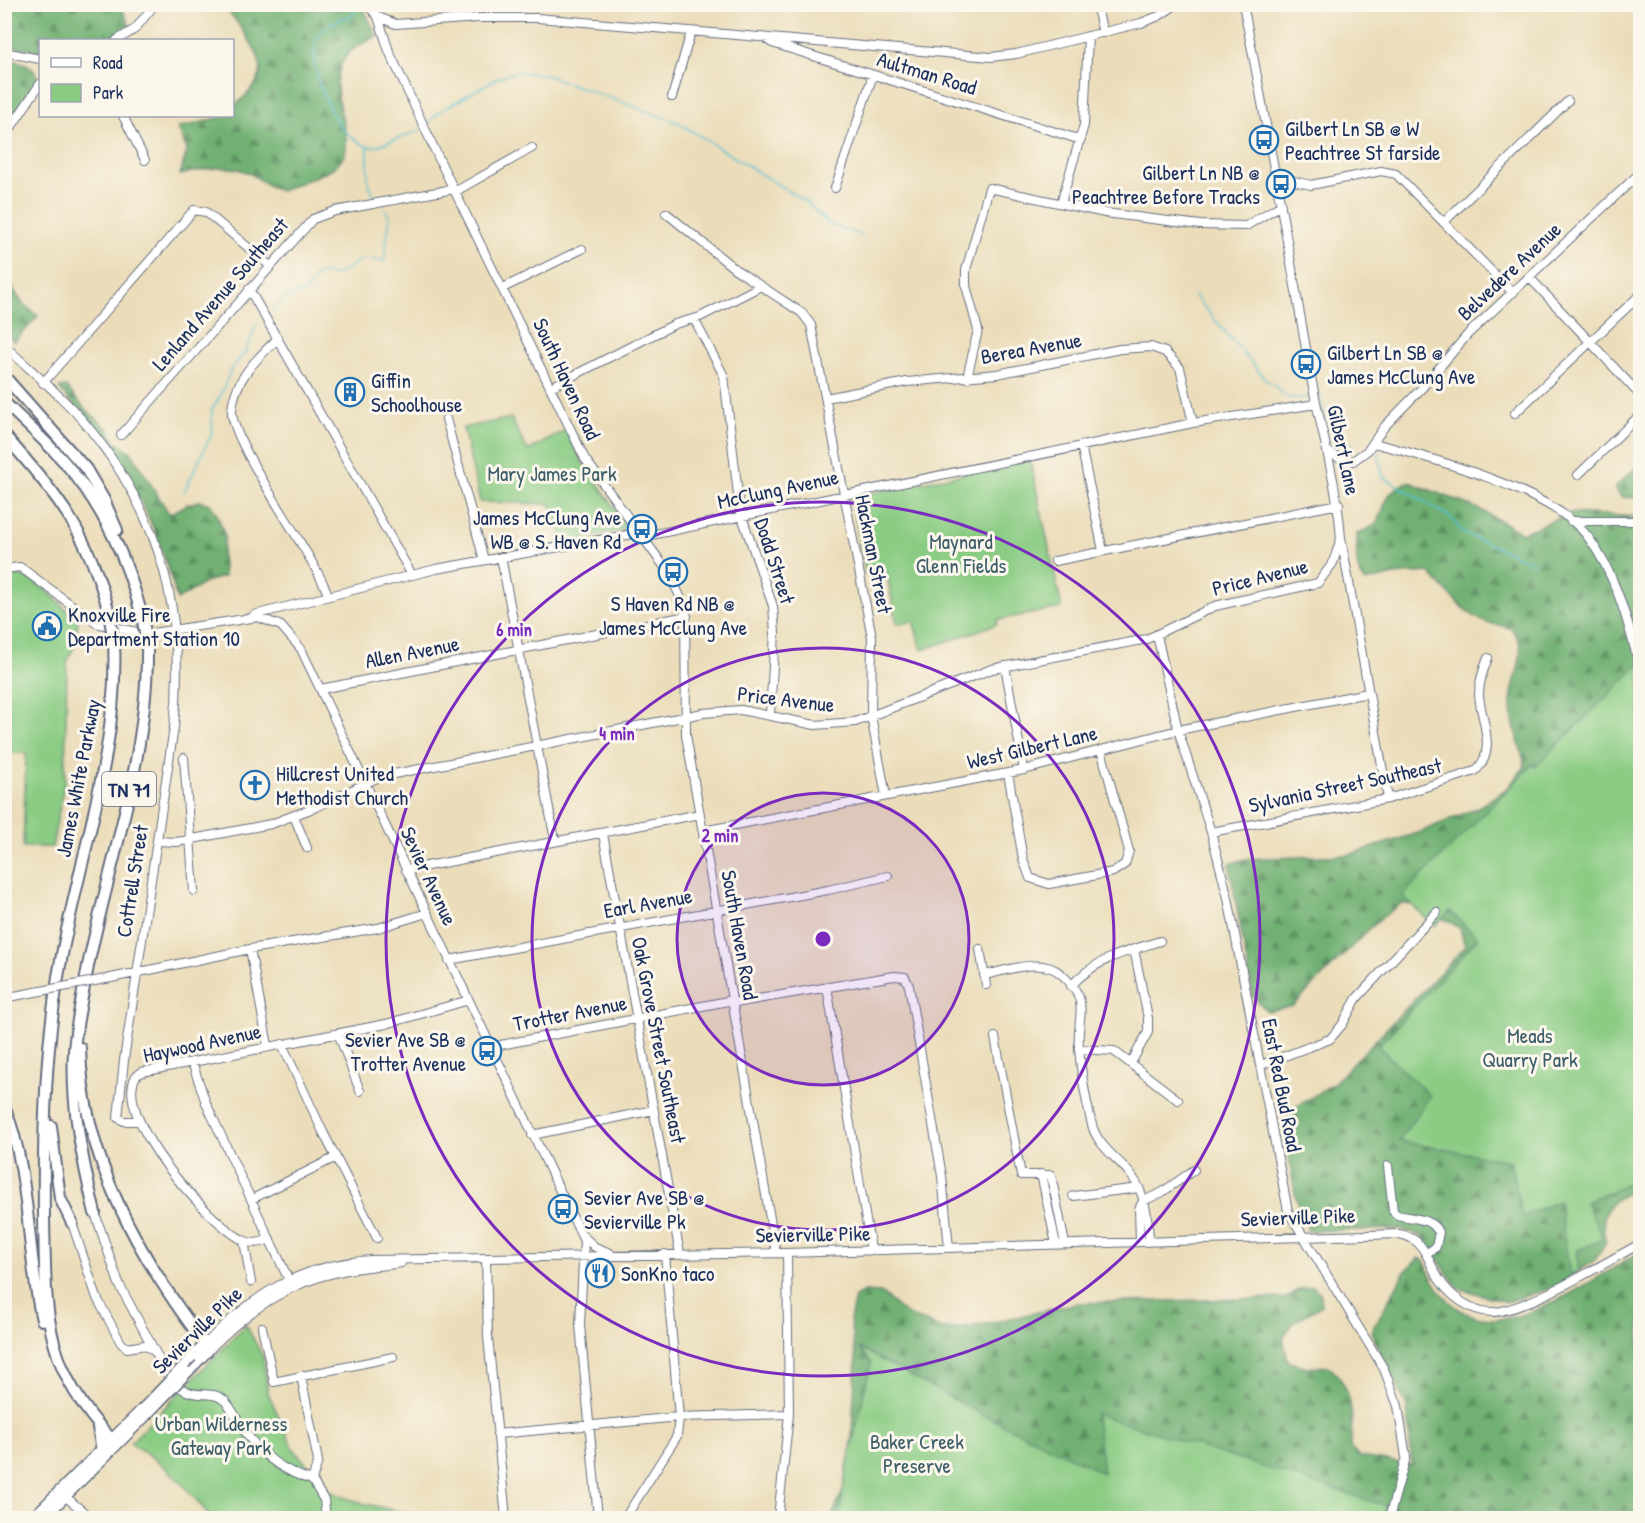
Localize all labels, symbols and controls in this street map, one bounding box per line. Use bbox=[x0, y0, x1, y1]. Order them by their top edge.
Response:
legend bbox=[39, 39, 234, 117]
street label: Aultman Road bbox=[874, 44, 980, 102]
text: Road bbox=[93, 50, 123, 75]
text: Park bbox=[93, 80, 124, 105]
place label: Gilbert Ln SB @ W Peachtree St farside bbox=[1285, 114, 1440, 167]
bus stop icon: Gilbert Ln SB @ W Peachtree St farside bbox=[1248, 124, 1280, 156]
place label: Gilbert Ln NB @ Peachtree Before Tracks bbox=[1072, 158, 1260, 211]
bus stop icon: Gilbert Ln NB @ Peachtree Before Tracks bbox=[1265, 168, 1297, 200]
street label: Lenland Avenue Southeast bbox=[145, 211, 295, 377]
street label: Belvedere Avenue bbox=[1451, 215, 1567, 327]
street label: South Haven Road bbox=[526, 314, 608, 444]
street label: Berea Avenue bbox=[978, 325, 1084, 371]
place label: Gilbert Ln SB @ James McClung Ave bbox=[1327, 338, 1475, 391]
bus stop icon: Gilbert Ln SB @ James McClung Ave bbox=[1290, 348, 1322, 380]
place label: Giffin Schoolhouse bbox=[371, 366, 462, 419]
building icon: Giffin Schoolhouse bbox=[334, 376, 366, 408]
street label: Gilbert Lane bbox=[1320, 402, 1368, 498]
park label: Mary James Park bbox=[487, 459, 617, 488]
street label: McClung Avenue bbox=[715, 462, 841, 516]
street label: Hackman Street bbox=[848, 492, 900, 617]
place label: James McClung Ave WB @ S. Haven Rd bbox=[473, 503, 621, 556]
bus stop icon: James McClung Ave WB @ S. Haven Rd bbox=[626, 513, 658, 545]
street label: Dodd Street bbox=[748, 514, 803, 608]
park label: Maynard Glenn Fields bbox=[916, 527, 1006, 580]
street label: Price Avenue bbox=[1209, 551, 1311, 603]
bus stop icon: S Haven Rd NB @ James McClung Ave bbox=[657, 556, 689, 588]
place label: S Haven Rd NB @ James McClung Ave bbox=[599, 589, 747, 642]
place label: Knoxville Fire Department Station 10 bbox=[68, 600, 240, 653]
public building icon: Knoxville Fire Department Station 10 bbox=[31, 610, 63, 642]
text: 6 min bbox=[496, 617, 532, 642]
street label: Allen Avenue bbox=[362, 629, 462, 675]
street label: Price Avenue bbox=[736, 679, 836, 719]
street label: James White Parkway bbox=[48, 696, 108, 859]
street label: West Gilbert Lane bbox=[964, 718, 1100, 776]
text: 4 min bbox=[599, 721, 635, 746]
street label: Sylvania Street Southeast bbox=[1246, 750, 1445, 820]
place label: Hillcrest United Methodist Church bbox=[276, 759, 408, 812]
church icon: Hillcrest United Methodist Church bbox=[239, 769, 271, 801]
road number: TN 71 bbox=[102, 772, 156, 806]
street label: Cottrell Street bbox=[109, 822, 155, 939]
street label: Sevier Avenue bbox=[394, 822, 464, 930]
text: 2 min bbox=[702, 823, 738, 848]
street label: South Haven Road bbox=[714, 868, 766, 1002]
street label: Earl Avenue bbox=[602, 881, 694, 925]
centre of rings bbox=[813, 929, 833, 949]
street label: Oak Grove Street Southeast bbox=[625, 934, 693, 1147]
street label: Trotter Avenue bbox=[511, 988, 629, 1038]
street label: Haywood Avenue bbox=[140, 1016, 264, 1070]
street label: East Red Bud Road bbox=[1255, 1016, 1309, 1154]
park label: Meads Quarry Park bbox=[1482, 1021, 1578, 1074]
place label: Sevier Ave SB @ Trotter Avenue bbox=[345, 1025, 466, 1078]
bus stop icon: Sevier Ave SB @ Trotter Avenue bbox=[471, 1035, 503, 1067]
place label: Sevier Ave SB @ Sevierville Pk bbox=[584, 1183, 705, 1236]
bus stop icon: Sevier Ave SB @ Sevierville Pk bbox=[547, 1193, 579, 1225]
street label: Sevierville Pike bbox=[1240, 1201, 1356, 1233]
street label: Sevierville Pike bbox=[755, 1219, 871, 1249]
restaurant icon: SonKno taco bbox=[584, 1257, 616, 1289]
place label: SonKno taco bbox=[621, 1259, 714, 1288]
street label: Sevierville Pike bbox=[146, 1280, 248, 1380]
park label: Urban Wilderness Gateway Park bbox=[155, 1409, 287, 1462]
park label: Baker Creek Preserve bbox=[870, 1427, 964, 1480]

